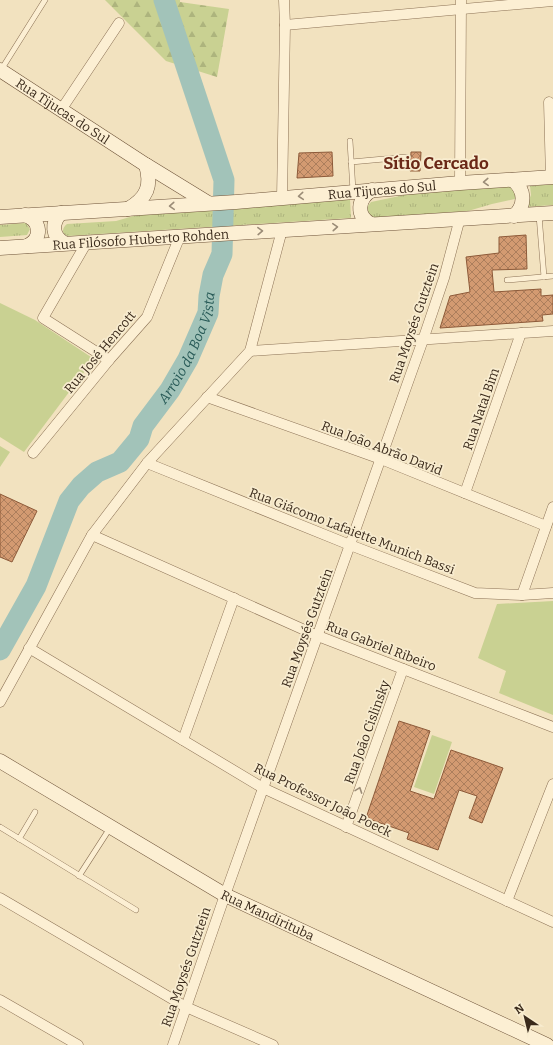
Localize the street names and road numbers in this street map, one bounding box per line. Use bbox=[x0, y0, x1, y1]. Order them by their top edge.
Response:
street label: Rua Tijucas do Sul bbox=[13, 75, 113, 147]
street label: Rua Tijucas do Sul bbox=[327, 178, 437, 202]
street label: Rua Filósofo Huberto Rohden bbox=[52, 226, 230, 252]
street label: Rua Moysés Gutztein bbox=[386, 260, 442, 385]
street label: Rua José Hencott bbox=[61, 308, 139, 396]
street label: Rua Natal Bim bbox=[460, 365, 502, 452]
street label: Rua João Abrão David bbox=[319, 418, 445, 478]
street label: Rua Giácomo Lafaiette Munich Bassi bbox=[247, 485, 457, 577]
street label: Rua Moysés Gutztein bbox=[278, 566, 336, 690]
street label: Rua Gabriel Ribeiro bbox=[324, 618, 438, 674]
street label: Rua João Cislinsky bbox=[341, 678, 393, 786]
street label: Rua Professor João Poeck bbox=[252, 760, 395, 840]
street label: Rua Mandirituba bbox=[219, 887, 317, 943]
street label: Rua Moysés Gutztein bbox=[158, 904, 214, 1029]

